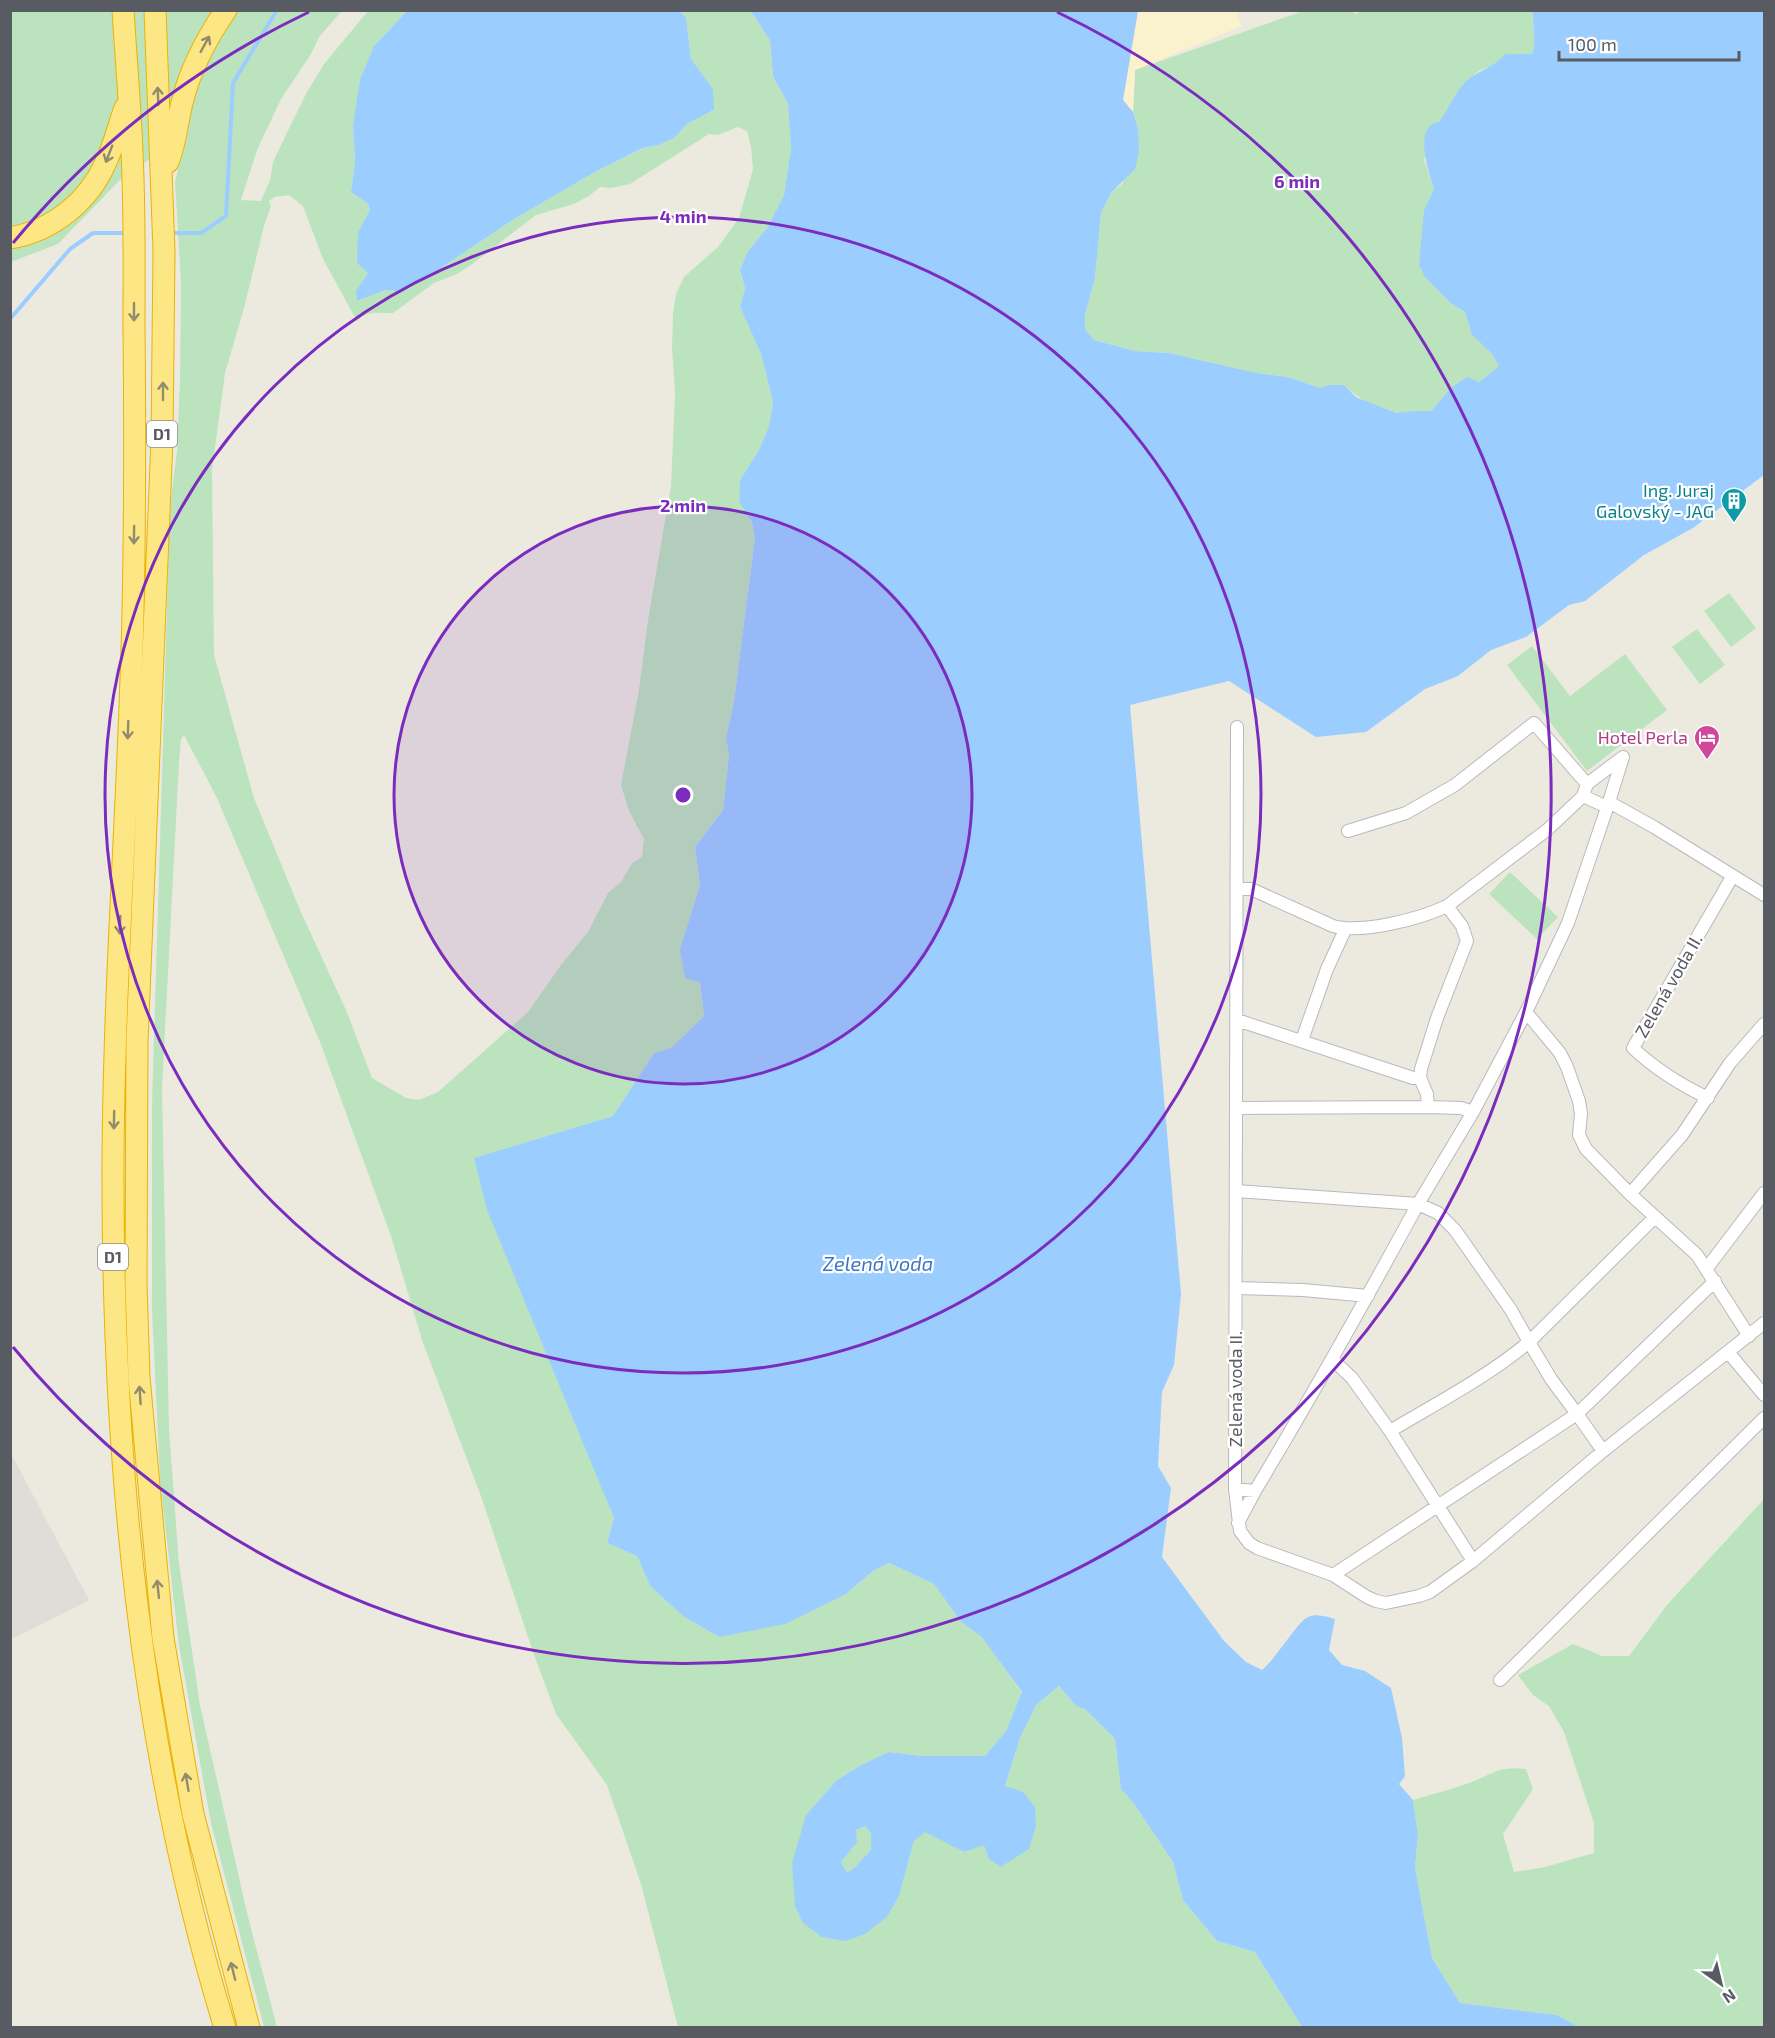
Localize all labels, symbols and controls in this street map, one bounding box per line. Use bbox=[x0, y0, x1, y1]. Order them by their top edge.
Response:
scale bar bbox=[1559, 24, 1739, 62]
text: 100 m bbox=[1568, 33, 1617, 55]
one-way arrow bbox=[200, 35, 211, 53]
one-way arrow bbox=[153, 87, 164, 107]
one-way arrow bbox=[103, 144, 114, 163]
text: 6 min bbox=[1274, 170, 1320, 192]
text: 4 min bbox=[660, 205, 707, 227]
one-way arrow bbox=[128, 301, 140, 321]
one-way arrow bbox=[157, 382, 169, 402]
road number: D1 bbox=[147, 421, 177, 447]
place label: Ing. Juraj Galovský - JAG bbox=[1596, 479, 1714, 522]
building icon: Ing. Juraj Galovský - JAG bbox=[1719, 486, 1749, 524]
text: 2 min bbox=[660, 494, 706, 516]
one-way arrow bbox=[128, 525, 140, 545]
one-way arrow bbox=[123, 719, 134, 739]
hotel icon: Hotel Perla bbox=[1692, 723, 1722, 761]
place label: Hotel Perla bbox=[1598, 726, 1688, 748]
centre of rings bbox=[673, 785, 693, 805]
one-way arrow bbox=[115, 914, 126, 934]
street label: Zelená voda II. bbox=[1630, 930, 1707, 1041]
one-way arrow bbox=[108, 1109, 119, 1129]
road number: D1 bbox=[98, 1244, 128, 1270]
water label: Zelená voda bbox=[823, 1251, 933, 1275]
street label: Zelená voda II. bbox=[1224, 1331, 1246, 1447]
one-way arrow bbox=[134, 1386, 145, 1405]
one-way arrow bbox=[152, 1580, 163, 1600]
one-way arrow bbox=[182, 1772, 193, 1792]
north arrow bbox=[1691, 1954, 1751, 2014]
one-way arrow bbox=[227, 1962, 238, 1981]
text: N bbox=[1720, 1986, 1740, 2008]

